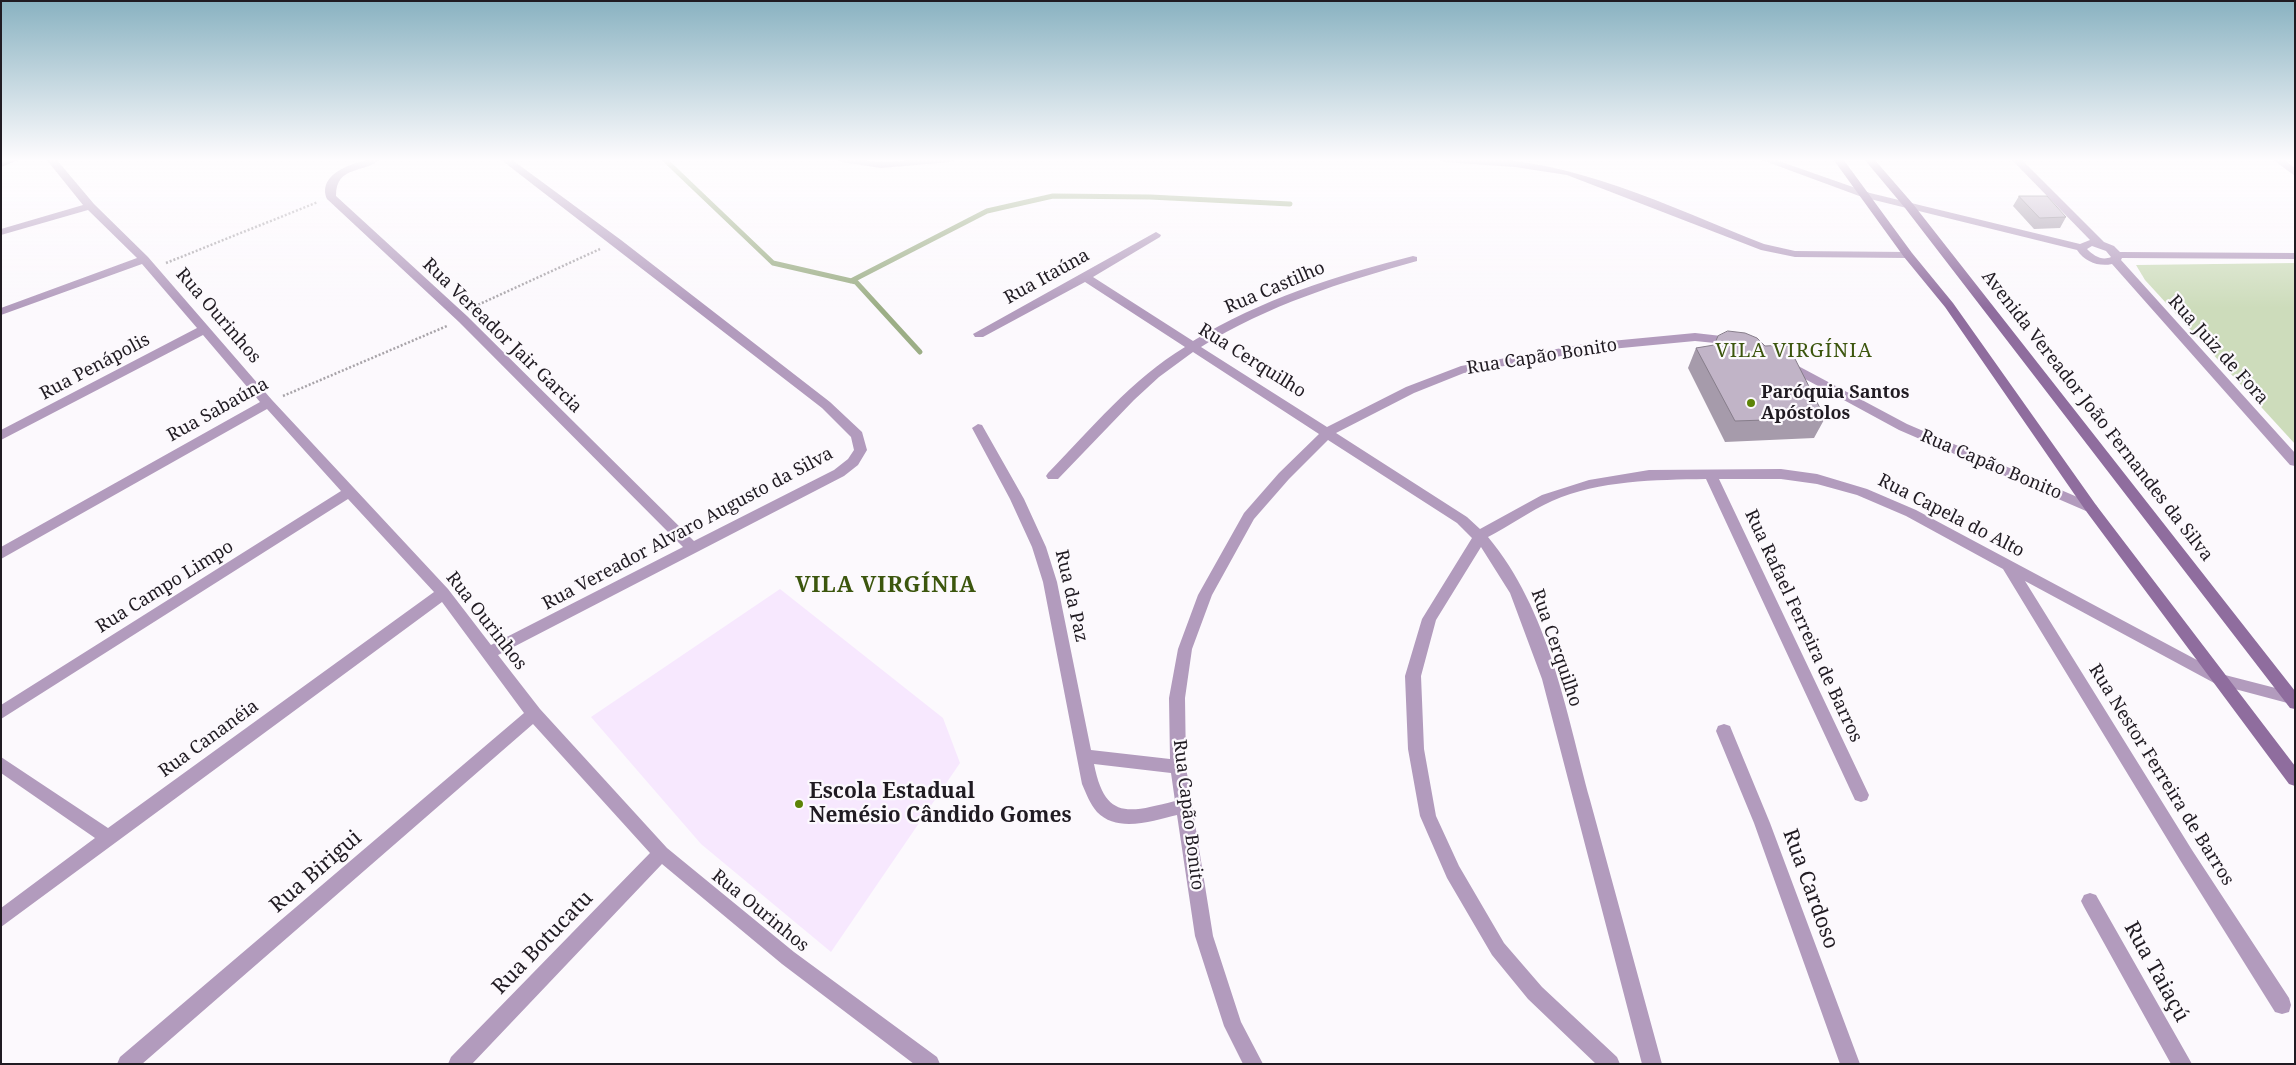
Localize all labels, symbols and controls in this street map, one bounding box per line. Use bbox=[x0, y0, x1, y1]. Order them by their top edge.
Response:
street label: Rua Itaúna bbox=[1001, 245, 1093, 309]
street label: Rua Vereador Jair Garcia bbox=[418, 254, 586, 418]
street label: Rua Castilho bbox=[1222, 257, 1328, 319]
street label: Rua Ourinhos bbox=[171, 264, 265, 368]
street label: Avenida Vereador João Fernandes da Silva bbox=[1977, 266, 2217, 566]
street label: Rua Juiz de Fora bbox=[2163, 291, 2273, 409]
street label: Rua Cerquilho bbox=[1194, 319, 1310, 403]
street label: Rua Penápolis bbox=[36, 329, 154, 405]
street label: Rua Capão Bonito bbox=[1465, 334, 1619, 380]
district label: VILA VIRGÍNIA bbox=[1714, 339, 1874, 363]
street label: Rua Sabaúna bbox=[164, 373, 272, 447]
place label: Paróquia Santos Apóstolos bbox=[1761, 382, 1909, 424]
marker: Paróquia Santos Apóstolos bbox=[1745, 397, 1757, 409]
street label: Rua Capão Bonito bbox=[1917, 425, 2065, 505]
street label: Rua Vereador Alvaro Augusto da Silva bbox=[539, 443, 837, 615]
street label: Rua Capela do Alto bbox=[1874, 470, 2028, 562]
street label: Rua Rafael Ferreira de Barros bbox=[1739, 506, 1867, 746]
street label: Rua Campo Limpo bbox=[92, 536, 238, 638]
street label: Rua da Paz bbox=[1050, 548, 1092, 644]
street label: Rua Ourinhos bbox=[441, 568, 531, 674]
district label: VILA VIRGÍNIA bbox=[794, 573, 978, 599]
street label: Rua Cerquilho bbox=[1526, 586, 1586, 710]
street label: Rua Nestor Ferreira de Barros bbox=[2084, 660, 2238, 890]
street label: Rua Cananéia bbox=[155, 696, 263, 782]
street label: Rua Capão Bonito bbox=[1168, 738, 1208, 892]
place label: Escola Estadual Nemésio Cândido Gomes bbox=[809, 779, 1072, 829]
marker: Escola Estadual Nemésio Cândido Gomes bbox=[793, 798, 805, 810]
street label: Rua Birigui bbox=[265, 825, 367, 919]
street label: Rua Cardoso bbox=[1777, 826, 1843, 952]
street label: Rua Ourinhos bbox=[707, 865, 813, 957]
street label: Rua Botucatu bbox=[487, 886, 599, 1000]
street label: Rua Taiaçú bbox=[2118, 917, 2194, 1027]

